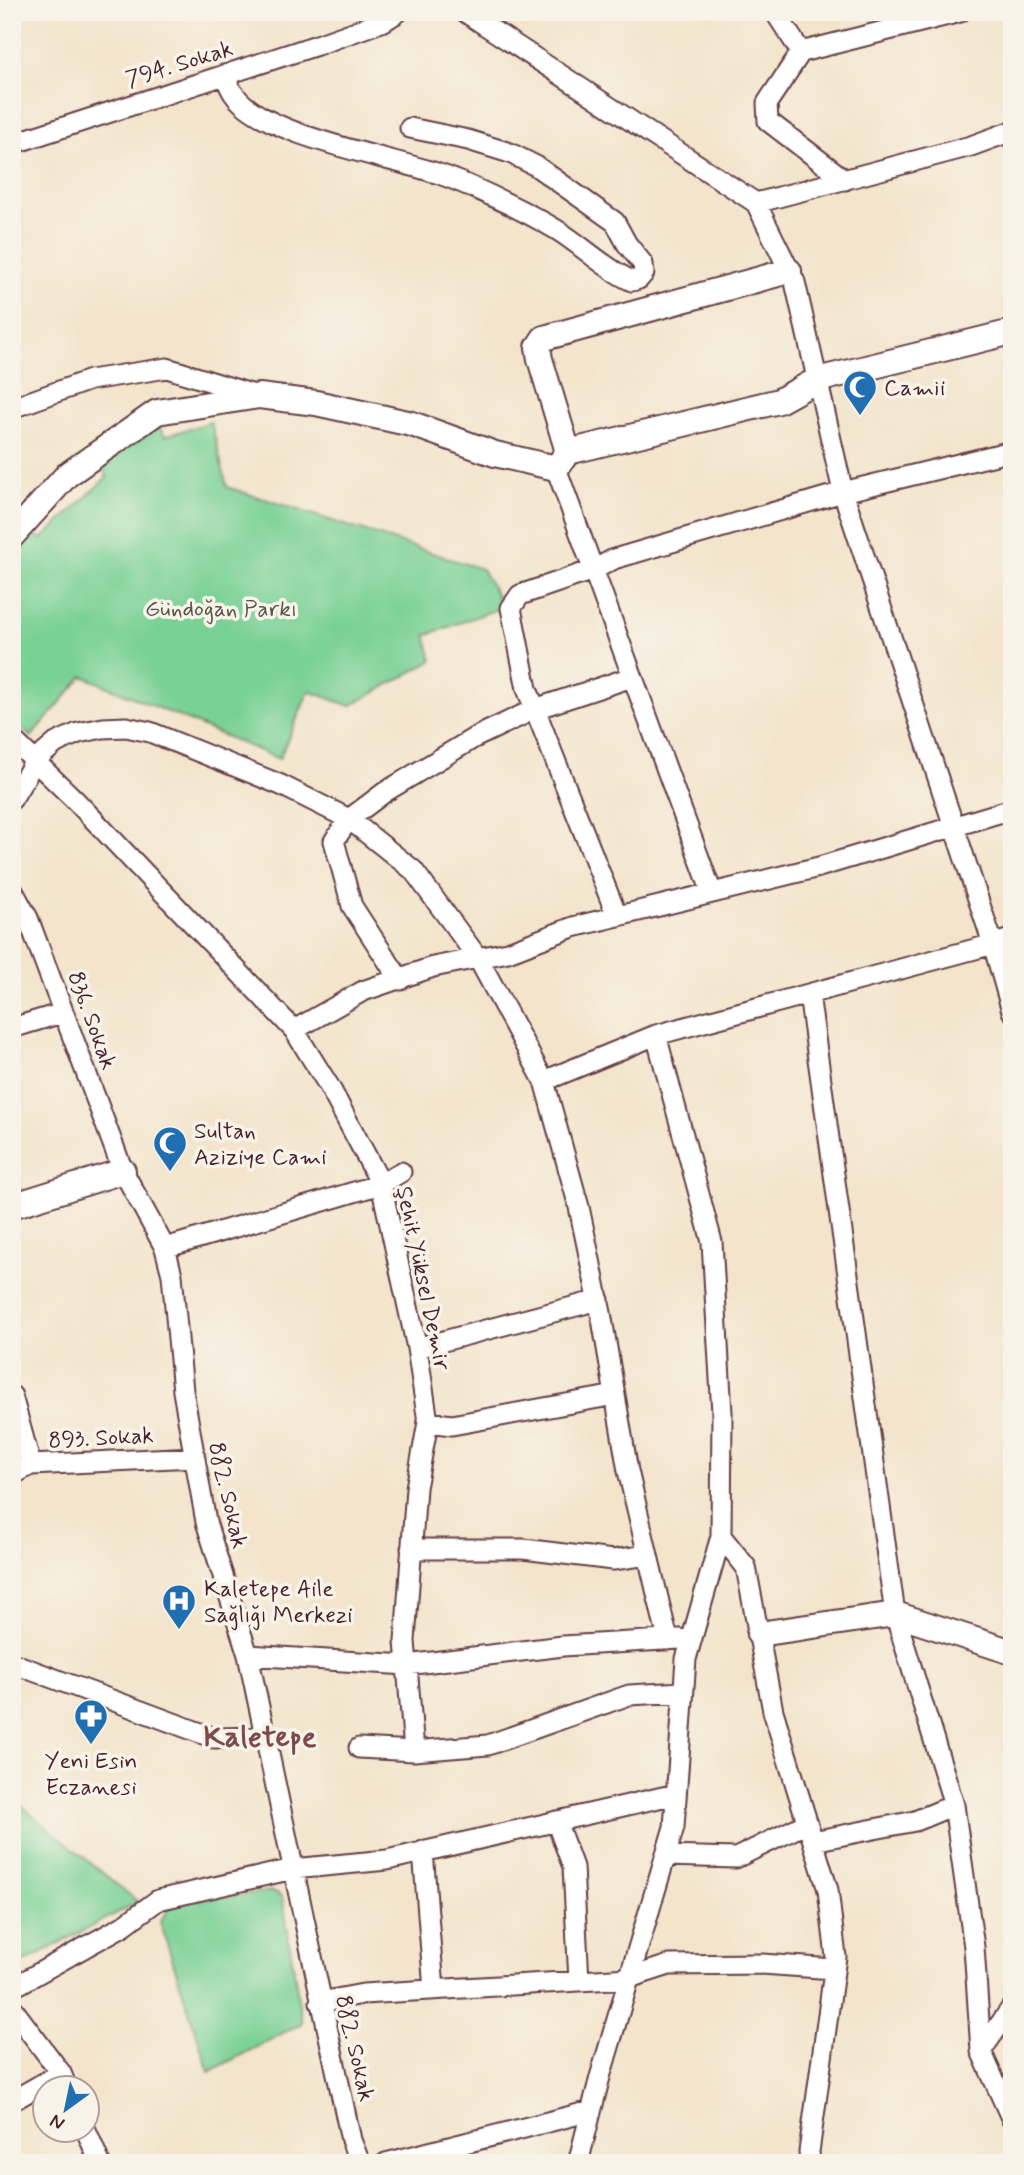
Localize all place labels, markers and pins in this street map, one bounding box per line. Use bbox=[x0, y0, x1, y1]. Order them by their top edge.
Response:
mosque icon: Camii bbox=[841, 368, 879, 417]
place label: Camii bbox=[884, 374, 945, 404]
place label: Sultan Aziziye Cami bbox=[194, 1117, 326, 1173]
mosque icon: Sultan Aziziye Cami bbox=[151, 1124, 189, 1173]
place label: Kaletepe Aile Sağlığı Merkezi bbox=[204, 1575, 353, 1631]
hospital icon: Kaletepe Aile Sağlığı Merkezi bbox=[160, 1582, 198, 1631]
pharmacy icon: Yeni Esin Eczanesi bbox=[72, 1697, 110, 1746]
place label: Yeni Esin Eczanesi bbox=[45, 1747, 137, 1803]

